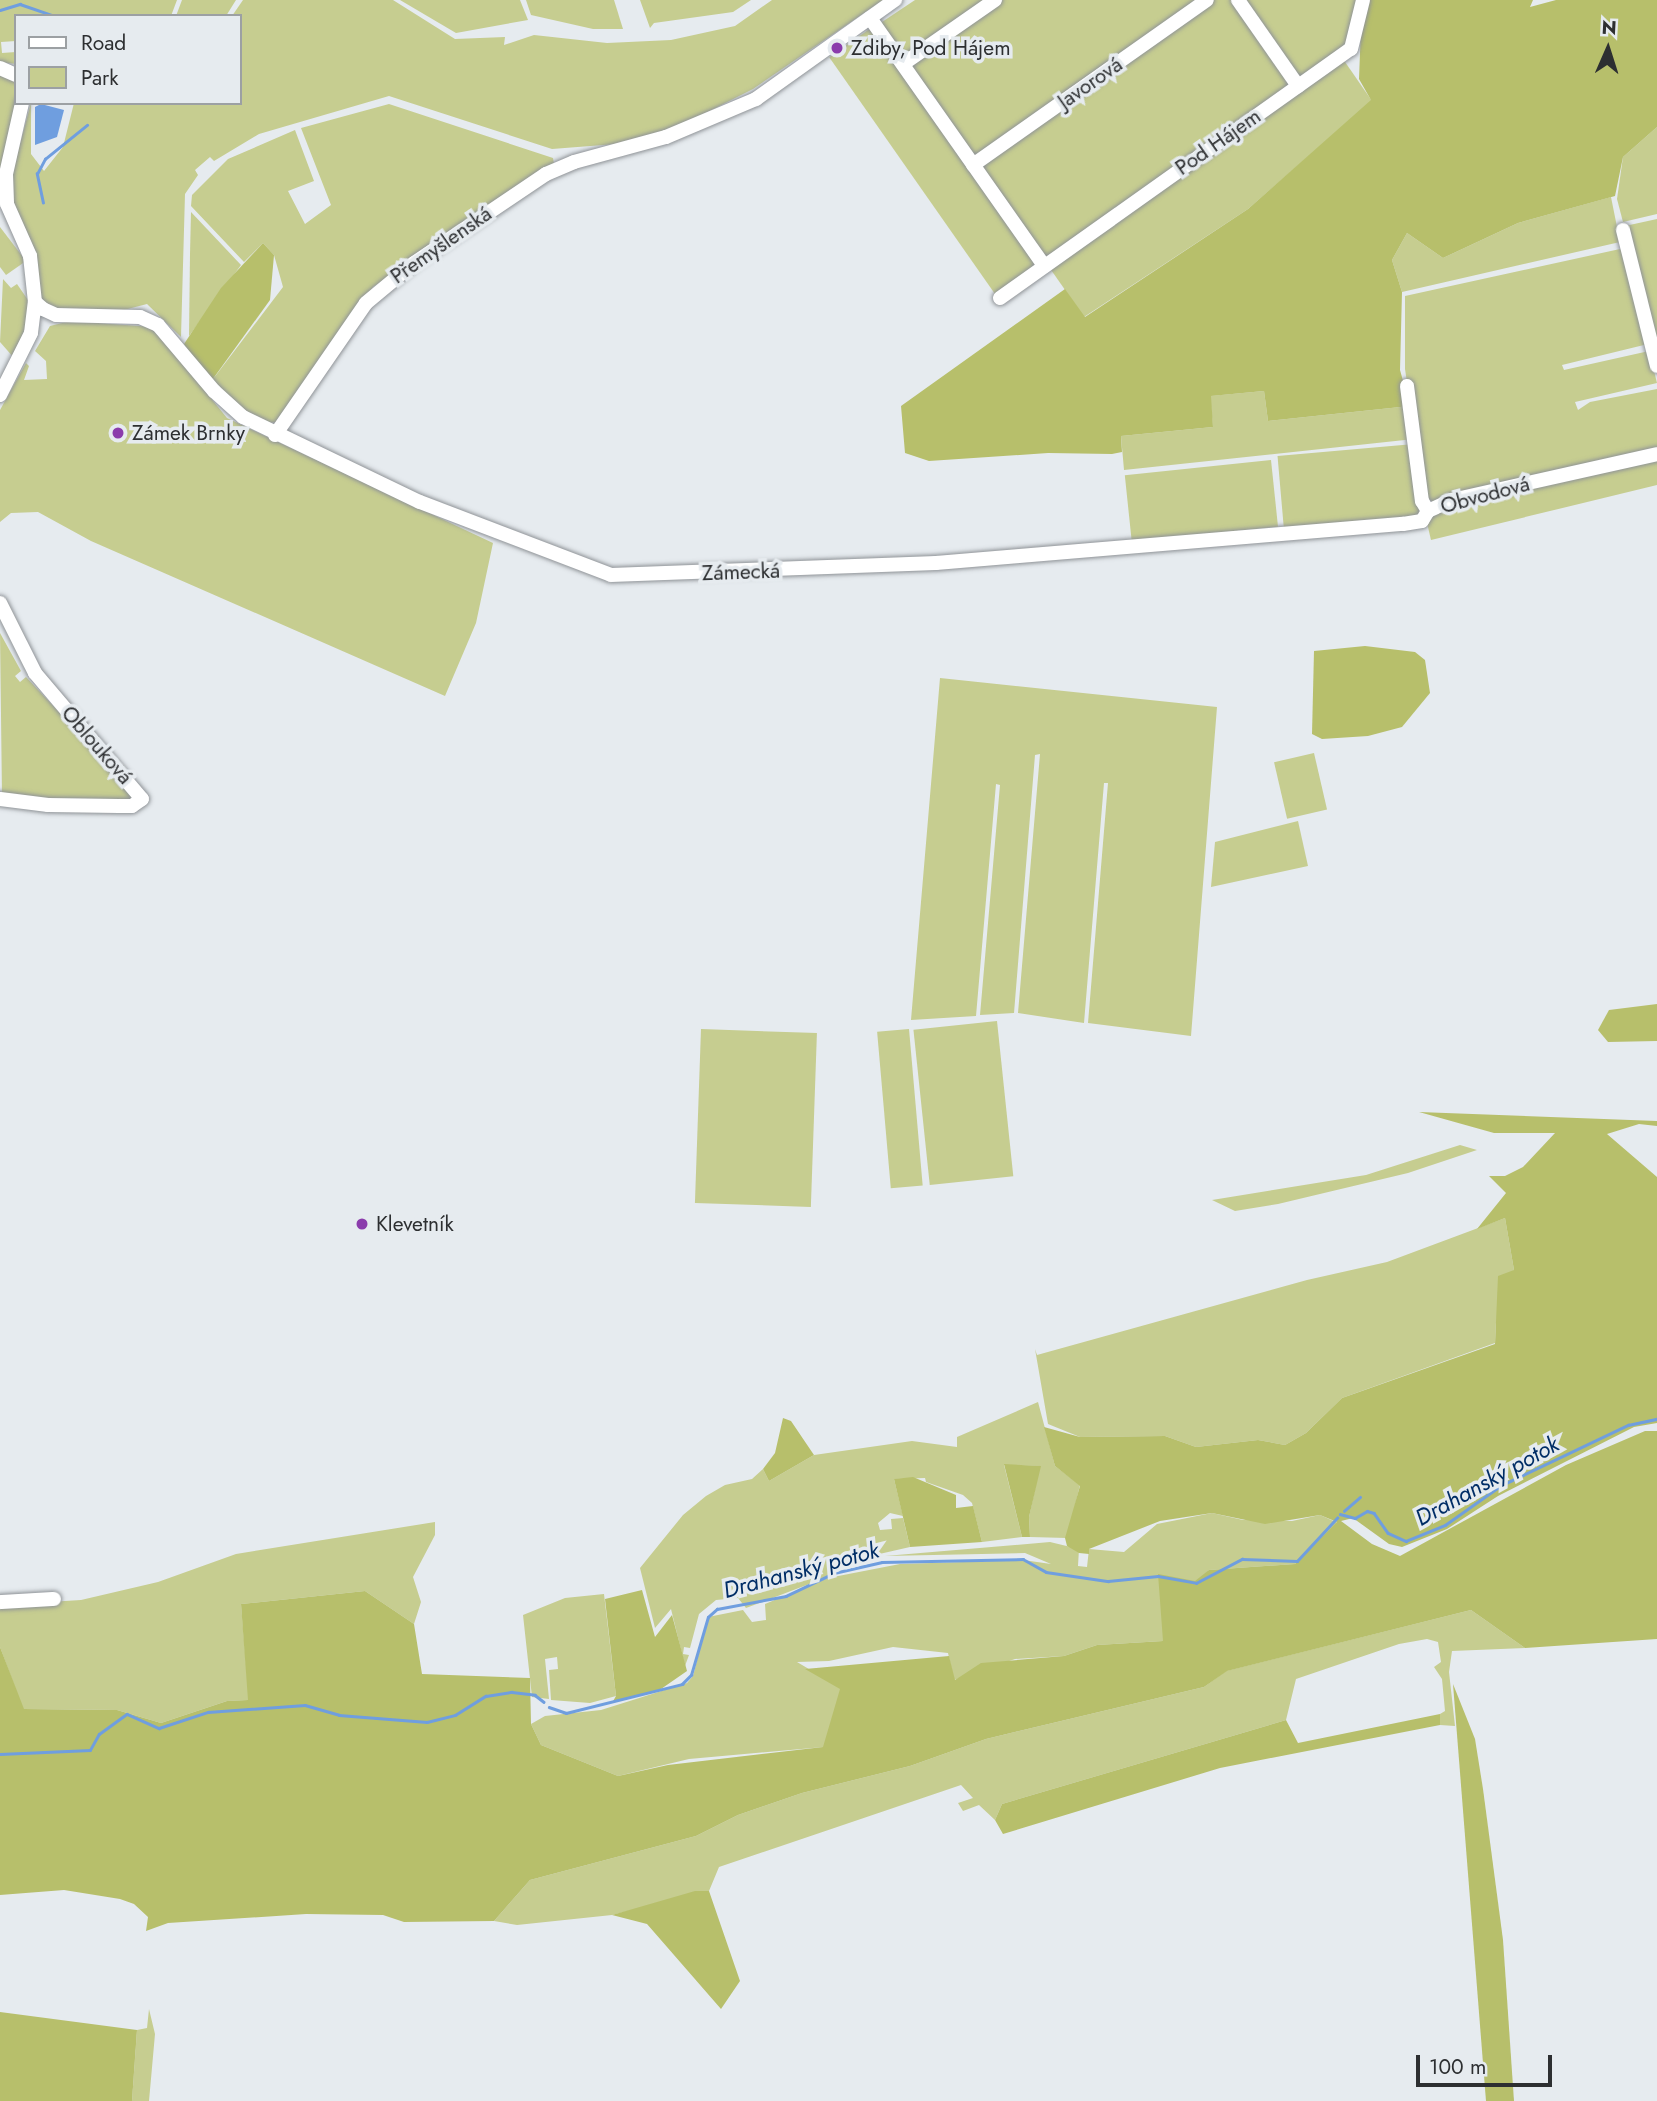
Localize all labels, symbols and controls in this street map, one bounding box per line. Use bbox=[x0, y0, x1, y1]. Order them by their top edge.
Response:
legend bbox=[14, 14, 242, 105]
north arrow bbox=[1573, 14, 1643, 84]
text: N bbox=[1601, 14, 1617, 41]
text: Road bbox=[81, 28, 126, 58]
place label: Zdiby, Pod Hájem bbox=[851, 35, 1011, 61]
marker: Zdiby, Pod Hájem bbox=[829, 40, 845, 56]
street label: Javorová bbox=[1053, 52, 1127, 114]
text: Park bbox=[81, 63, 118, 93]
street label: Pod Hájem bbox=[1171, 103, 1265, 181]
street label: Přemyšlenská bbox=[386, 201, 496, 289]
place label: Zámek Brnky bbox=[132, 420, 245, 446]
marker: Zámek Brnky bbox=[110, 425, 126, 441]
street label: Obvodová bbox=[1438, 471, 1532, 519]
street label: Zámecká bbox=[701, 558, 781, 586]
street label: Oblouková bbox=[56, 701, 138, 789]
place label: Klevetník bbox=[376, 1211, 454, 1237]
marker: Klevetník bbox=[354, 1216, 370, 1232]
water label: Drahanský potok bbox=[1410, 1430, 1564, 1532]
water label: Drahanský potok bbox=[720, 1536, 882, 1604]
scale bar bbox=[1419, 2042, 1556, 2086]
text: 100 m bbox=[1429, 2052, 1486, 2082]

